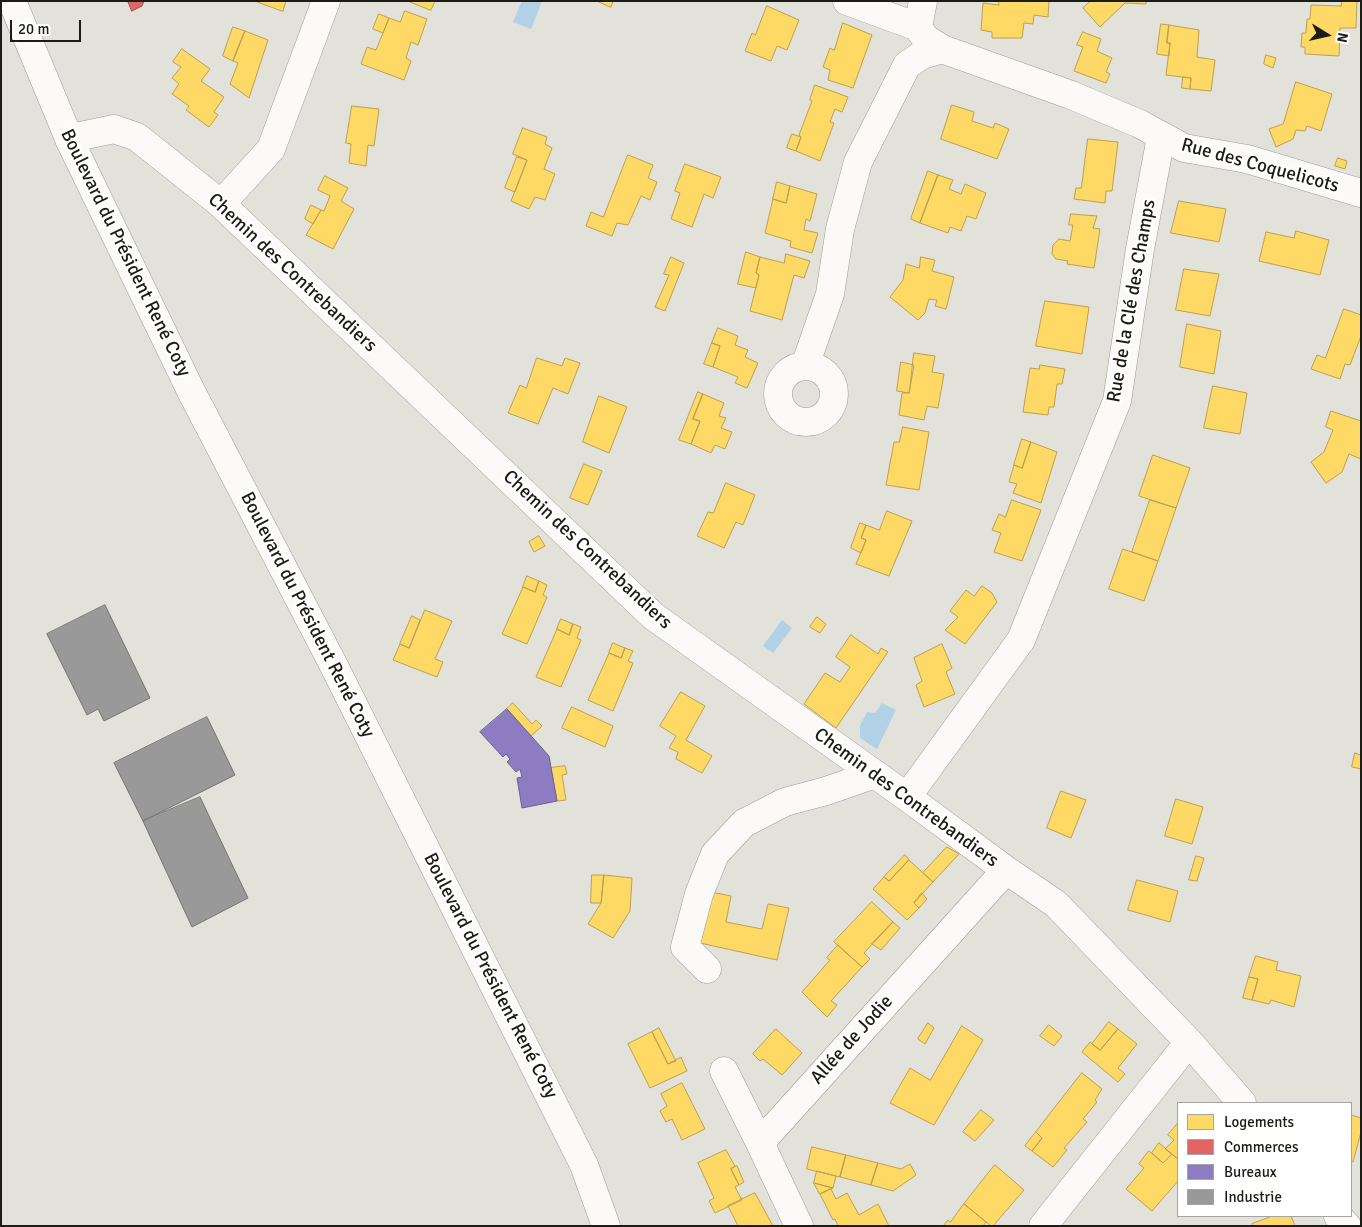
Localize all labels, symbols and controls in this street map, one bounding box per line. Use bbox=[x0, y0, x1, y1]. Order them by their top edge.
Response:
scale bar bbox=[12, 10, 84, 42]
north arrow bbox=[1302, 10, 1352, 60]
text: 20 m bbox=[18, 20, 49, 38]
text: N bbox=[1333, 31, 1351, 44]
street label: Boulevard du Président René Coty bbox=[55, 125, 195, 381]
street label: Rue des Coquelicots bbox=[1179, 134, 1341, 198]
street label: Chemin des Contrebandiers bbox=[203, 189, 381, 357]
street label: Rue de la Clé des Champs bbox=[1103, 198, 1161, 404]
street label: Chemin des Contrebandiers bbox=[498, 466, 676, 634]
street label: Boulevard du Président René Coty bbox=[235, 488, 379, 742]
street label: Chemin des Contrebandiers bbox=[809, 723, 1003, 873]
street label: Boulevard du Président René Coty bbox=[418, 849, 562, 1103]
street label: Allée de Jodie bbox=[806, 991, 898, 1089]
legend bbox=[1177, 1102, 1352, 1217]
text: Logements bbox=[1224, 1113, 1294, 1131]
text: Commerces bbox=[1224, 1138, 1298, 1156]
text: Bureaux bbox=[1224, 1163, 1277, 1181]
text: Industrie bbox=[1224, 1188, 1282, 1206]

